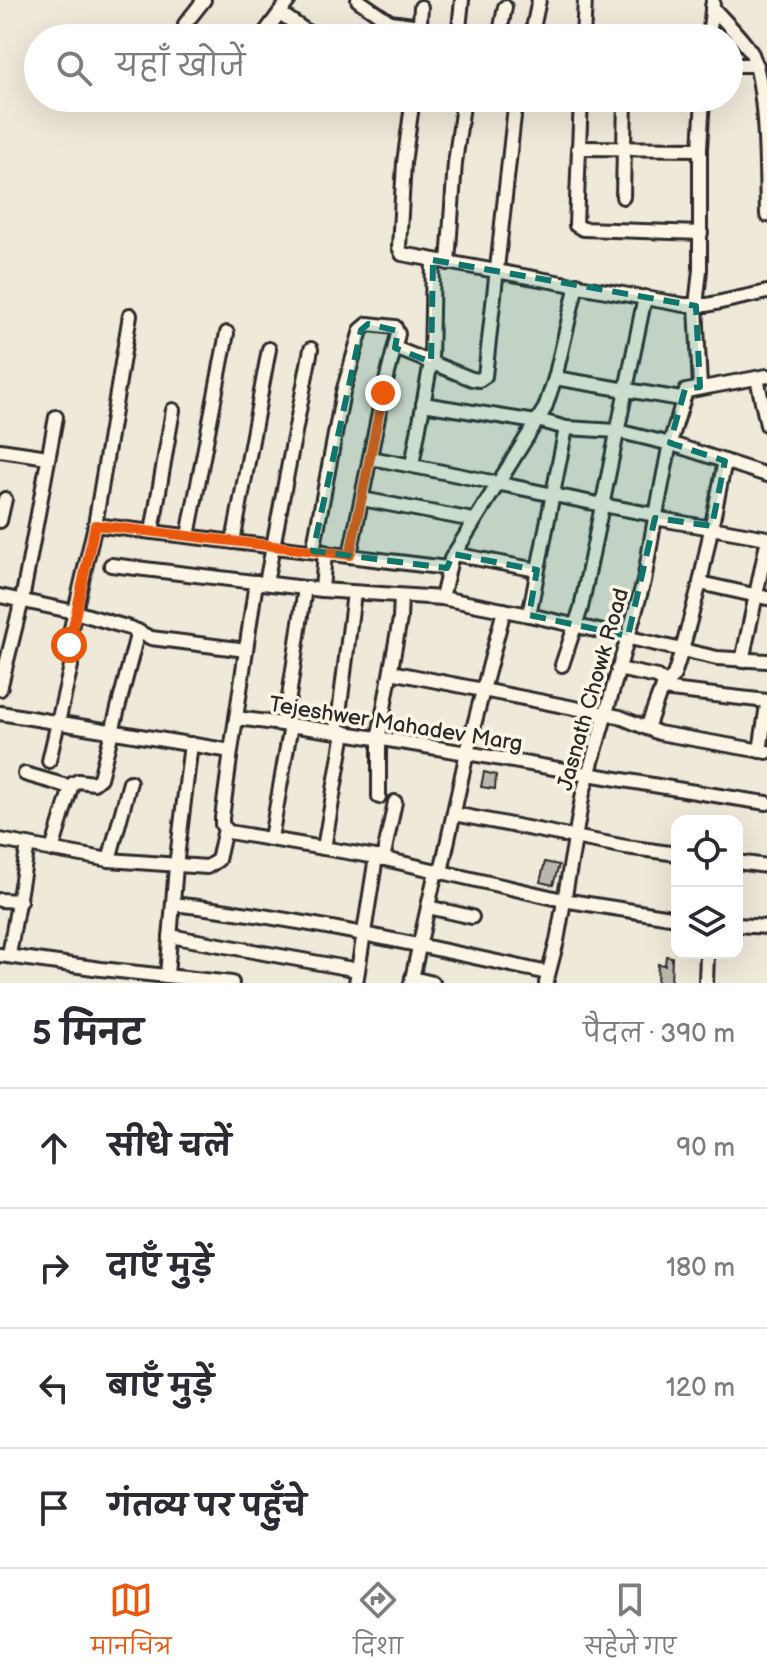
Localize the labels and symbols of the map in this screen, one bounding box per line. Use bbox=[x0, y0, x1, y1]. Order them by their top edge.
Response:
route end bbox=[365, 375, 401, 411]
street label: Jasnath Chowk Road bbox=[552, 585, 635, 794]
route start bbox=[51, 627, 87, 663]
street label: Tejeshwer Mahadev Marg bbox=[267, 691, 524, 758]

